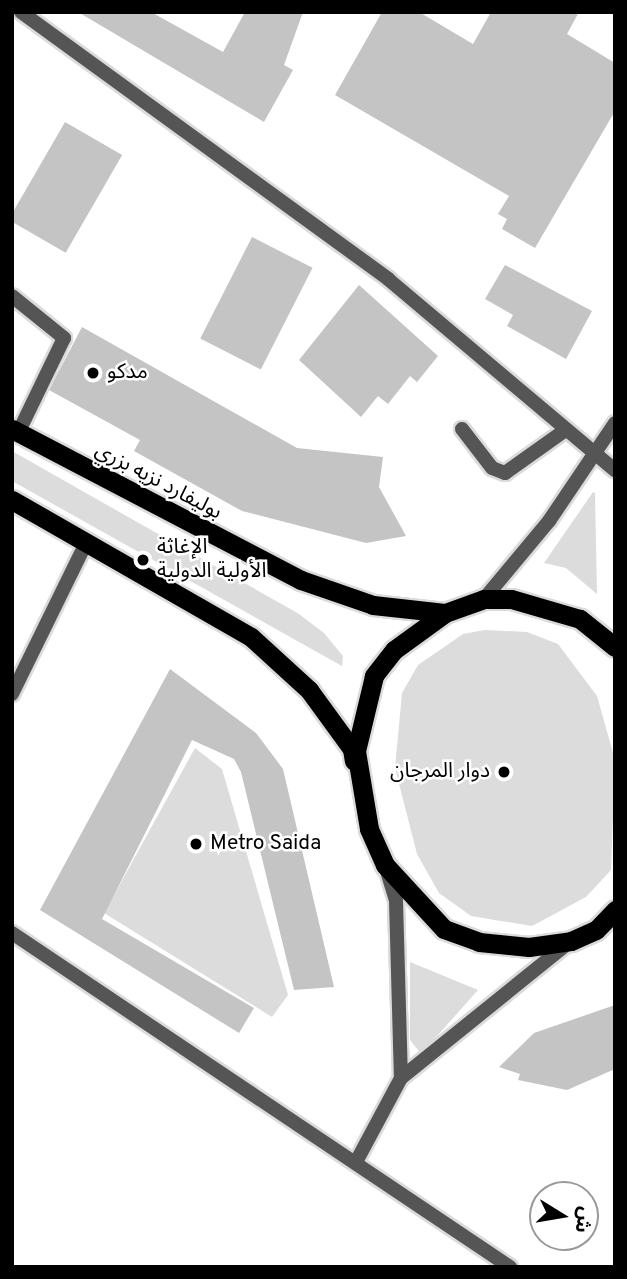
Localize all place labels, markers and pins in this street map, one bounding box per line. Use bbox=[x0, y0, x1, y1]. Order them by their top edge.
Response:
place label: مدكو bbox=[107, 360, 148, 386]
marker: مدكو bbox=[85, 365, 101, 381]
place label: الإغاثة الأولية الدولية bbox=[157, 535, 267, 585]
marker: الإغاثة الأولية الدولية bbox=[135, 552, 151, 568]
place label: دوار المرجان bbox=[390, 759, 490, 785]
marker: دوار المرجان bbox=[496, 764, 512, 780]
place label: Metro Saida bbox=[210, 831, 321, 857]
marker: Metro Saida bbox=[188, 836, 204, 852]

